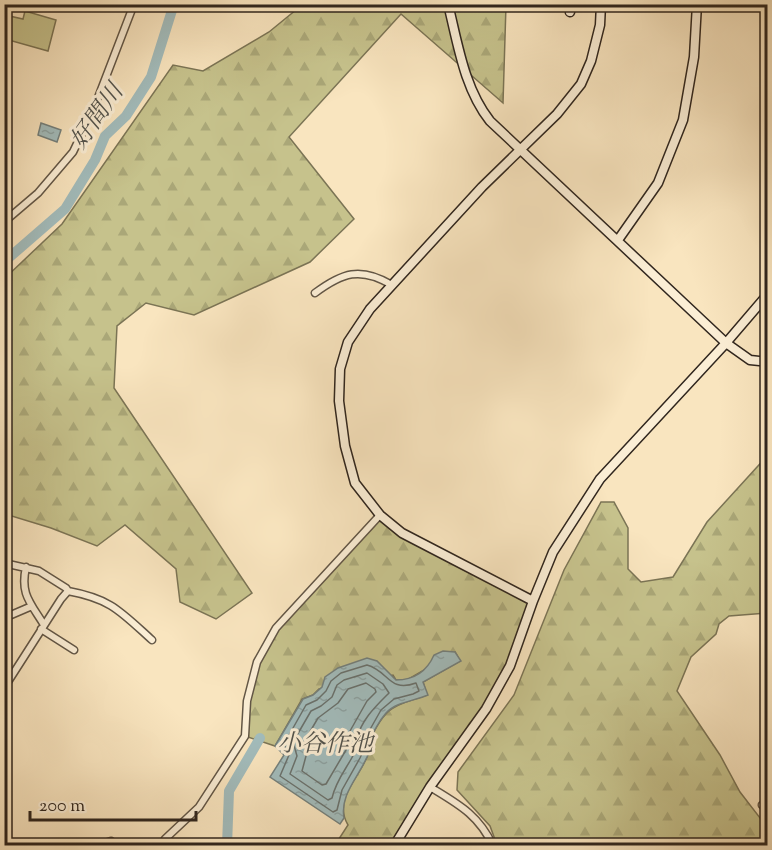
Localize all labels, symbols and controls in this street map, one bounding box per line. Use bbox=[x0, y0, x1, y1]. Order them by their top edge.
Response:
water label: 好間川 bbox=[63, 75, 134, 156]
water label: 小谷作池 bbox=[277, 728, 376, 762]
scale bar bbox=[30, 784, 196, 822]
text: 200 m bbox=[39, 794, 85, 820]

